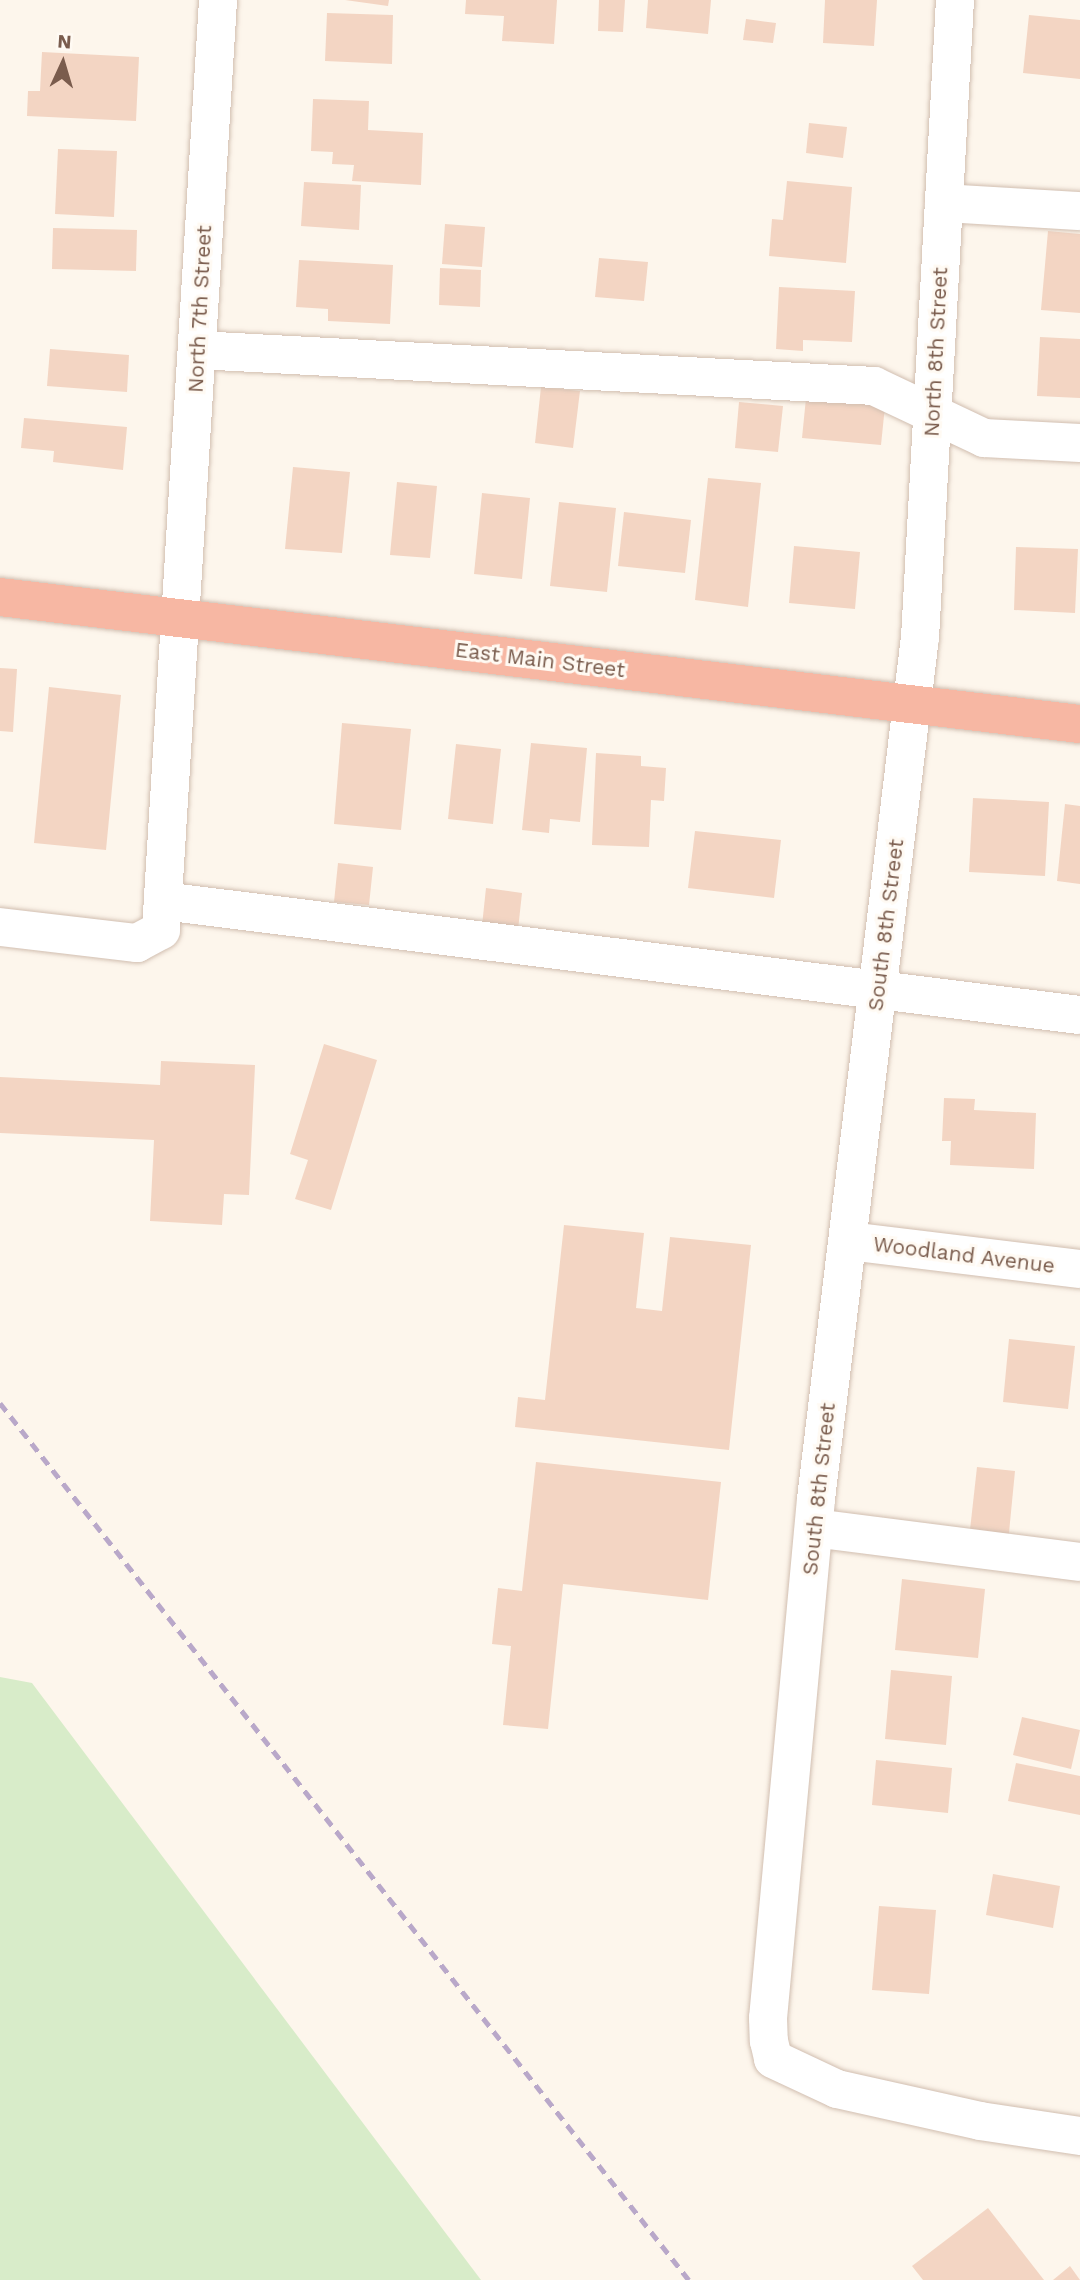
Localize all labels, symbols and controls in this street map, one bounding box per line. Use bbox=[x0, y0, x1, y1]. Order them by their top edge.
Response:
north arrow bbox=[28, 28, 98, 98]
text: N bbox=[57, 30, 72, 54]
street label: North 7th Street bbox=[183, 224, 217, 394]
street label: North 8th Street bbox=[919, 267, 953, 437]
street label: East Main Street bbox=[454, 637, 626, 683]
street label: South 8th Street bbox=[863, 838, 909, 1012]
street label: Woodland Avenue bbox=[871, 1231, 1057, 1279]
street label: South 8th Street bbox=[797, 1402, 841, 1576]

